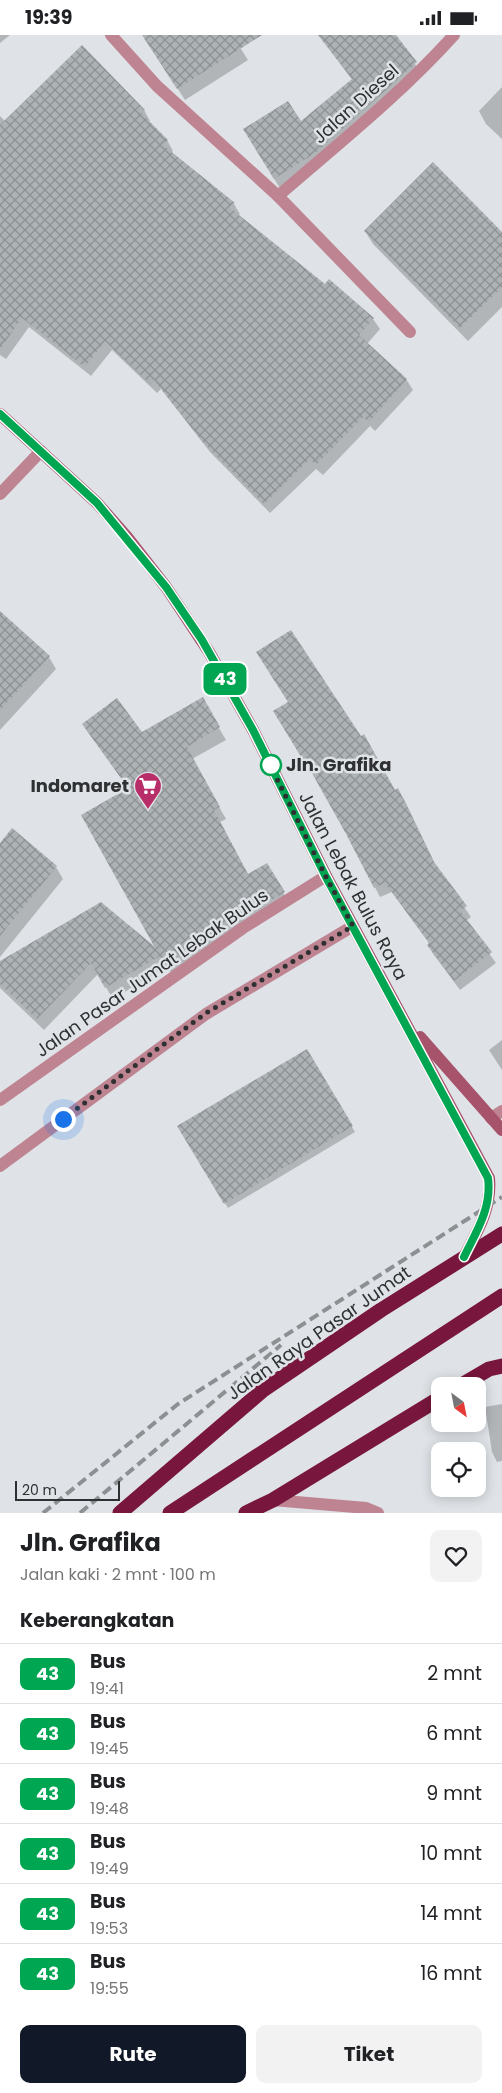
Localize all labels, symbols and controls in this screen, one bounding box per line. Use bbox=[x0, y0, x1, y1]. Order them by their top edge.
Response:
text: 19:39 bbox=[25, 4, 72, 31]
street label: Jalan Diesel bbox=[307, 58, 404, 149]
line badge: 43 bbox=[202, 663, 248, 695]
text: 43 bbox=[213, 666, 237, 691]
place label: Jln. Grafika bbox=[286, 752, 392, 777]
marker: Jln. Grafika bbox=[260, 754, 282, 776]
supermarket icon: Indomaret bbox=[133, 771, 163, 810]
place label: Indomaret bbox=[30, 773, 129, 798]
street label: Jalan Lebak Bulus Raya bbox=[293, 787, 414, 984]
street label: Jalan Pasar Jumat Lebak Bulus bbox=[30, 882, 273, 1063]
your location bbox=[51, 1107, 76, 1132]
street label: Jalan Raya Pasar Jumat bbox=[222, 1260, 416, 1406]
north arrow bbox=[431, 1377, 486, 1433]
map controls bbox=[431, 1377, 486, 1497]
button: locate bbox=[431, 1442, 486, 1497]
scale bar bbox=[15, 1478, 120, 1501]
text: 20 m bbox=[22, 1480, 57, 1500]
text: Jln. Grafika bbox=[20, 1526, 161, 1559]
button: heart bbox=[430, 1530, 482, 1582]
text: Jalan kaki · 2 mnt · 100 m bbox=[20, 1563, 216, 1586]
text: Keberangkatan bbox=[20, 1607, 174, 1634]
text: Bus bbox=[90, 1648, 126, 1675]
text: 2 mnt bbox=[427, 1660, 482, 1687]
text: 43 bbox=[36, 1661, 59, 1686]
text: 19:41 bbox=[90, 1677, 124, 1700]
text: Bus bbox=[90, 1708, 126, 1735]
text: 6 mnt bbox=[426, 1720, 482, 1747]
text: 43 bbox=[36, 1721, 59, 1746]
text: 19:45 bbox=[90, 1737, 129, 1760]
text: Bus bbox=[90, 1768, 126, 1795]
text: 9 mnt bbox=[426, 1780, 482, 1807]
text: 43 bbox=[36, 1781, 59, 1806]
text: 19:48 bbox=[90, 1797, 129, 1820]
text: Bus bbox=[90, 1828, 126, 1855]
text: 10 mnt bbox=[420, 1840, 482, 1867]
text: 43 bbox=[36, 1841, 59, 1866]
text: 19:49 bbox=[90, 1857, 129, 1880]
text: Bus bbox=[90, 1888, 126, 1915]
text: 14 mnt bbox=[420, 1900, 482, 1927]
text: 43 bbox=[36, 1901, 59, 1926]
text: 19:53 bbox=[90, 1917, 128, 1940]
text: Bus bbox=[90, 1948, 126, 1975]
text: 16 mnt bbox=[420, 1960, 482, 1987]
text: 43 bbox=[36, 1961, 59, 1986]
text: 19:55 bbox=[90, 1977, 129, 2000]
button: Rute bbox=[20, 2025, 246, 2083]
button: Tiket bbox=[256, 2025, 482, 2083]

